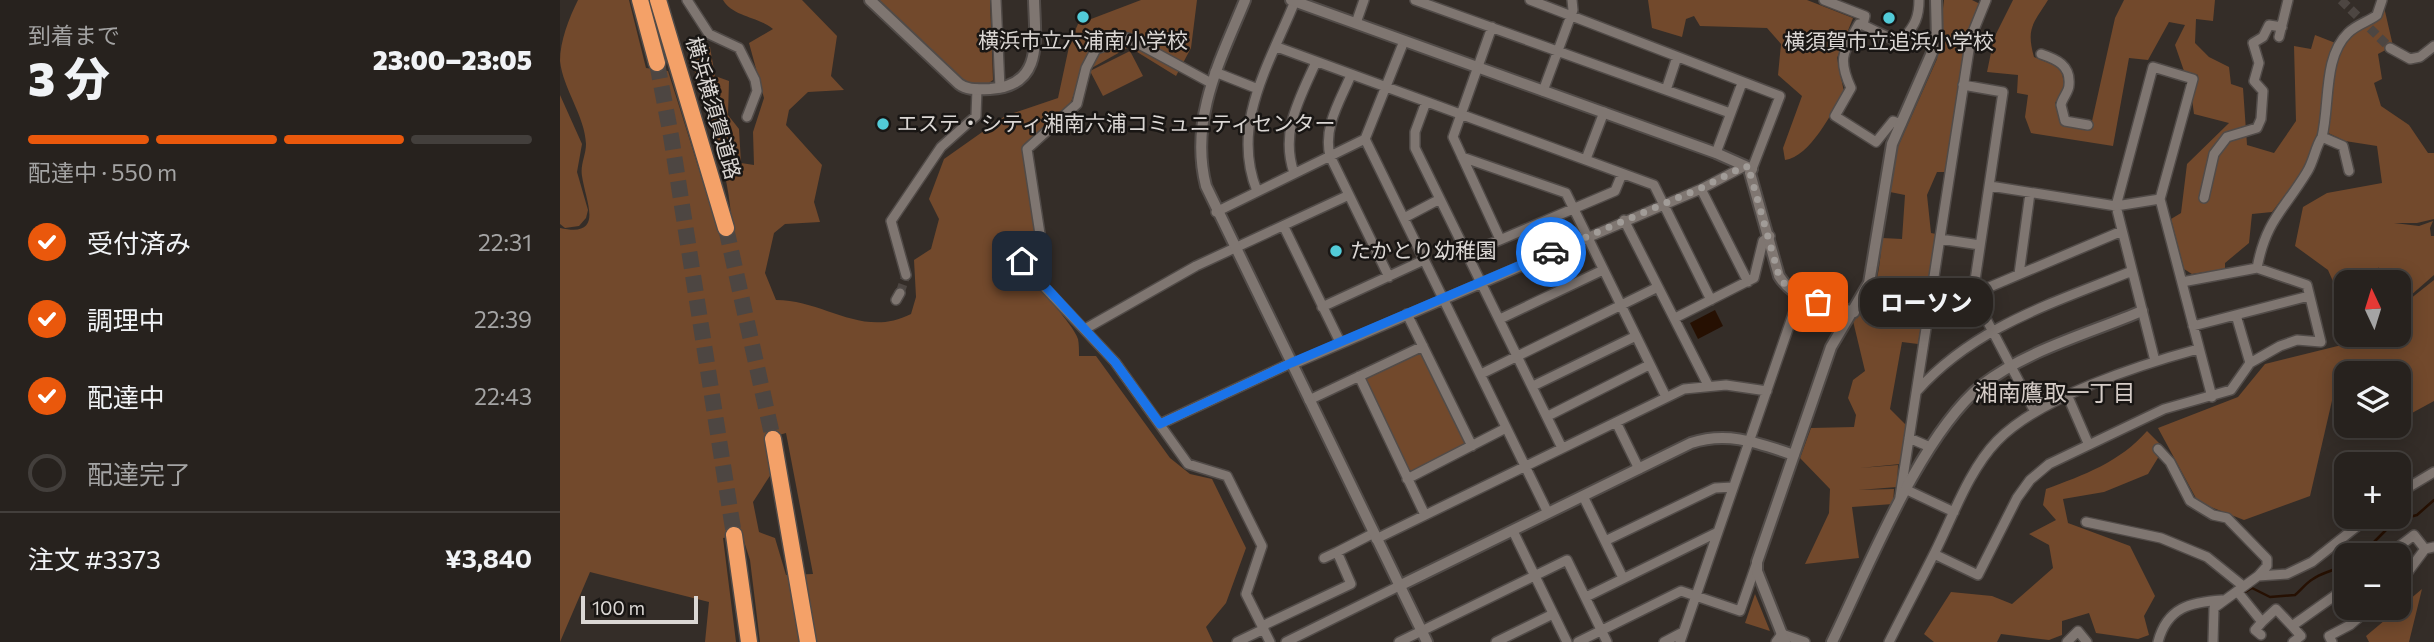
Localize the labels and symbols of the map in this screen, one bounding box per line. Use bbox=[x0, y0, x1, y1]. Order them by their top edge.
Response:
marker: 横浜市立六浦南小学校 bbox=[1075, 9, 1091, 25]
marker: 横須賀市立追浜小学校 bbox=[1881, 10, 1897, 26]
place label: 横浜市立六浦南小学校 bbox=[978, 27, 1188, 52]
place label: 横須賀市立追浜小学校 bbox=[1784, 28, 1994, 53]
street label: 横浜横須賀道路 bbox=[682, 33, 747, 182]
place label: エステ・シティ湘南六浦コミュニティセンター bbox=[897, 110, 1335, 135]
marker: エステ・シティ湘南六浦コミュニティセンター bbox=[875, 116, 891, 132]
courier bbox=[1516, 217, 1586, 287]
pin bbox=[992, 231, 1052, 291]
place label: たかとり幼稚園 bbox=[1350, 237, 1497, 262]
marker: たかとり幼稚園 bbox=[1328, 243, 1344, 259]
north arrow bbox=[2334, 270, 2412, 346]
pin bbox=[1788, 272, 1848, 332]
callout: ローソン bbox=[1860, 278, 1993, 326]
district label: 湘南鷹取一丁目 bbox=[1975, 378, 2136, 406]
scale bar bbox=[581, 593, 698, 625]

